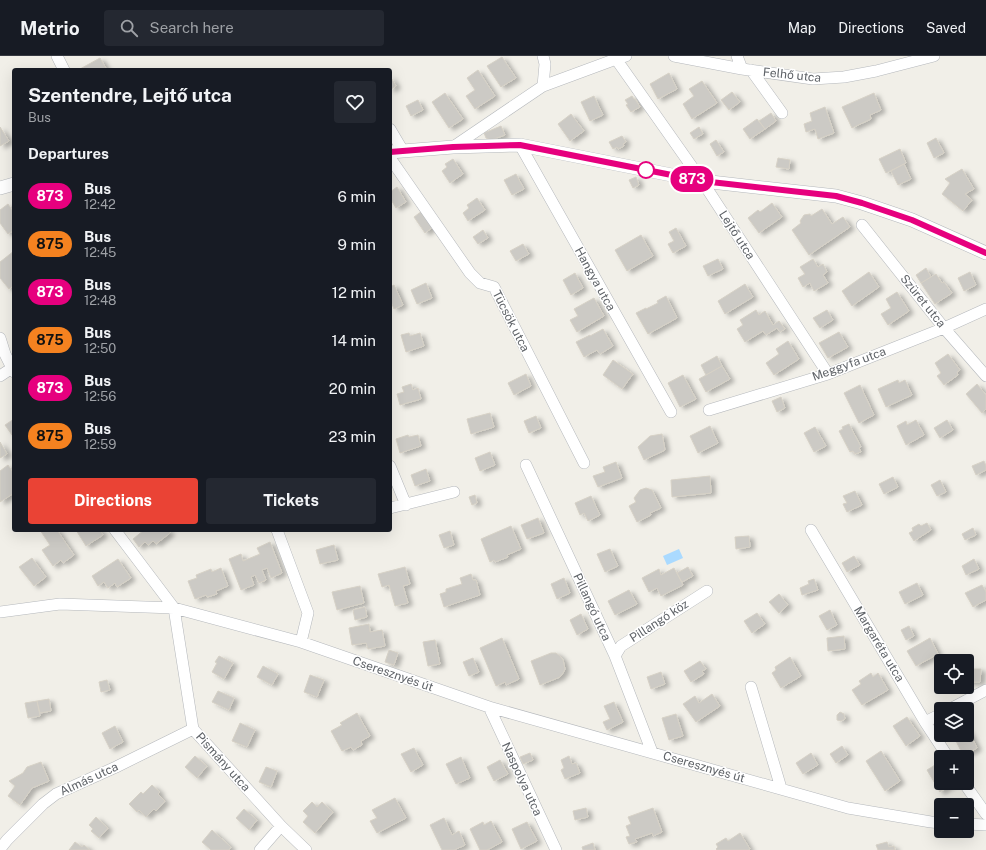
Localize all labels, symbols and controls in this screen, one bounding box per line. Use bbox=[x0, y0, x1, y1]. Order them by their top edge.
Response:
search box bbox=[104, 10, 384, 46]
text: Metrio bbox=[20, 17, 80, 39]
icon: search bbox=[118, 17, 140, 39]
text: Search here bbox=[150, 19, 234, 36]
text: Map bbox=[788, 20, 816, 36]
text: Directions bbox=[838, 20, 904, 36]
text: Saved bbox=[926, 20, 966, 36]
street label: Felhő utca bbox=[762, 65, 822, 85]
button: heart bbox=[334, 81, 376, 123]
text: Szentendre, Lejtő utca bbox=[28, 84, 232, 106]
text: Bus bbox=[28, 110, 51, 125]
text: Departures bbox=[28, 145, 109, 162]
unlabelled marker bbox=[637, 161, 655, 179]
line badge: 873 bbox=[669, 166, 715, 192]
text: 873 bbox=[678, 171, 706, 187]
text: Bus bbox=[84, 180, 111, 197]
text: 873 bbox=[36, 188, 64, 204]
text: 6 min bbox=[338, 188, 376, 205]
text: 12:42 bbox=[84, 197, 116, 212]
street label: Lejtő utca bbox=[716, 208, 758, 262]
text: Bus bbox=[84, 228, 111, 245]
text: 875 bbox=[36, 236, 64, 252]
text: 9 min bbox=[338, 236, 376, 253]
text: 12:45 bbox=[84, 245, 116, 260]
street label: Hangya utca bbox=[572, 245, 618, 313]
street label: Szüret utca bbox=[897, 272, 949, 330]
text: Bus bbox=[84, 276, 111, 293]
text: 873 bbox=[36, 284, 64, 300]
text: 12 min bbox=[332, 284, 376, 301]
street label: Tücsök utca bbox=[490, 288, 532, 354]
text: 12:48 bbox=[84, 293, 116, 308]
text: Bus bbox=[84, 324, 111, 341]
text: 875 bbox=[36, 332, 64, 348]
text: 14 min bbox=[331, 332, 376, 349]
text: 12:50 bbox=[84, 341, 116, 356]
street label: Meggyfa utca bbox=[810, 344, 888, 384]
text: Bus bbox=[84, 372, 111, 389]
text: 873 bbox=[36, 380, 64, 396]
text: 20 min bbox=[329, 380, 376, 397]
text: 12:56 bbox=[84, 389, 116, 404]
text: Bus bbox=[84, 420, 111, 437]
text: 875 bbox=[36, 428, 64, 444]
text: 23 min bbox=[329, 428, 376, 445]
text: 12:59 bbox=[84, 437, 116, 452]
button: Directions bbox=[28, 478, 198, 524]
button: Tickets bbox=[206, 478, 376, 524]
street label: Pillangó utca bbox=[570, 571, 614, 643]
street label: Pillangó köz bbox=[627, 597, 691, 645]
street label: Margaréta utca bbox=[851, 604, 907, 684]
street label: Cseresznyés út bbox=[351, 654, 436, 695]
map controls bbox=[934, 654, 974, 838]
button: locate bbox=[934, 654, 974, 694]
button: layers bbox=[934, 702, 974, 742]
street label: Pismány utca bbox=[193, 730, 253, 794]
street label: Naspolya utca bbox=[499, 740, 545, 818]
street label: Cseresznyés út bbox=[661, 749, 747, 785]
button: + bbox=[934, 750, 974, 790]
street label: Almás utca bbox=[58, 759, 120, 799]
button: − bbox=[934, 798, 974, 838]

